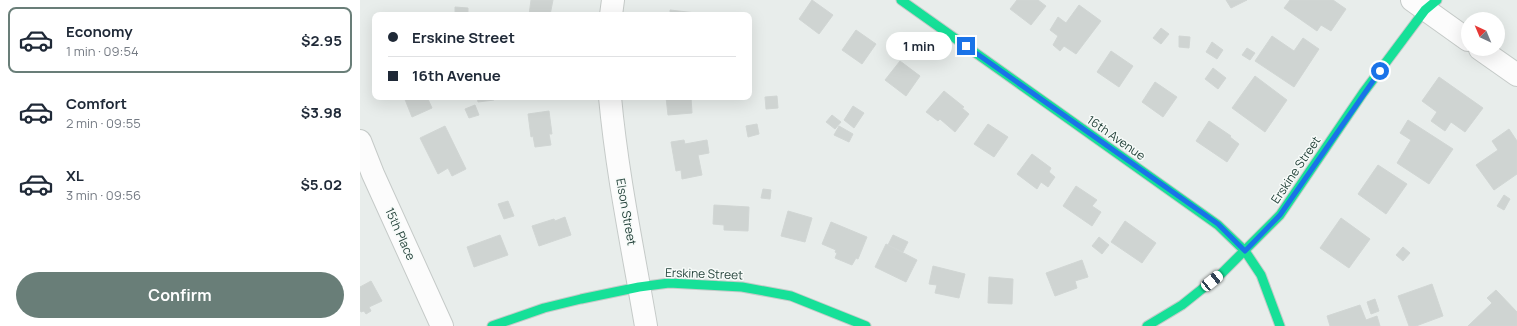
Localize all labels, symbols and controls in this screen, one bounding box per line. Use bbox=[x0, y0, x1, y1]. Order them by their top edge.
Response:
north arrow bbox=[1461, 12, 1505, 56]
map controls bbox=[1461, 12, 1505, 56]
text: Economy bbox=[66, 21, 133, 42]
icon: car bbox=[18, 22, 54, 58]
text: Erskine Street bbox=[412, 27, 515, 48]
text: $2.95 bbox=[301, 30, 342, 51]
callout: 1 min bbox=[886, 32, 952, 60]
text: 1 min bbox=[903, 37, 935, 55]
route end bbox=[957, 37, 975, 55]
text: 1 min · 09:54 bbox=[66, 42, 139, 60]
route start bbox=[1371, 62, 1389, 80]
text: 16th Avenue bbox=[412, 65, 501, 86]
text: Comfort bbox=[66, 93, 127, 114]
icon: car bbox=[18, 94, 54, 130]
text: $3.98 bbox=[301, 102, 342, 123]
street label: 16th Avenue bbox=[1084, 111, 1149, 164]
text: 2 min · 09:55 bbox=[66, 114, 141, 132]
street label: Erskine Street bbox=[1267, 133, 1324, 207]
text: XL bbox=[66, 165, 84, 186]
icon: car bbox=[18, 166, 54, 202]
text: $5.02 bbox=[300, 174, 342, 195]
street label: Elson Street bbox=[612, 177, 641, 247]
text: 3 min · 09:56 bbox=[66, 186, 141, 204]
street label: 15th Place bbox=[381, 205, 420, 263]
street label: Erskine Street bbox=[665, 264, 743, 283]
car bbox=[1199, 269, 1225, 293]
button: Confirm bbox=[16, 272, 344, 318]

